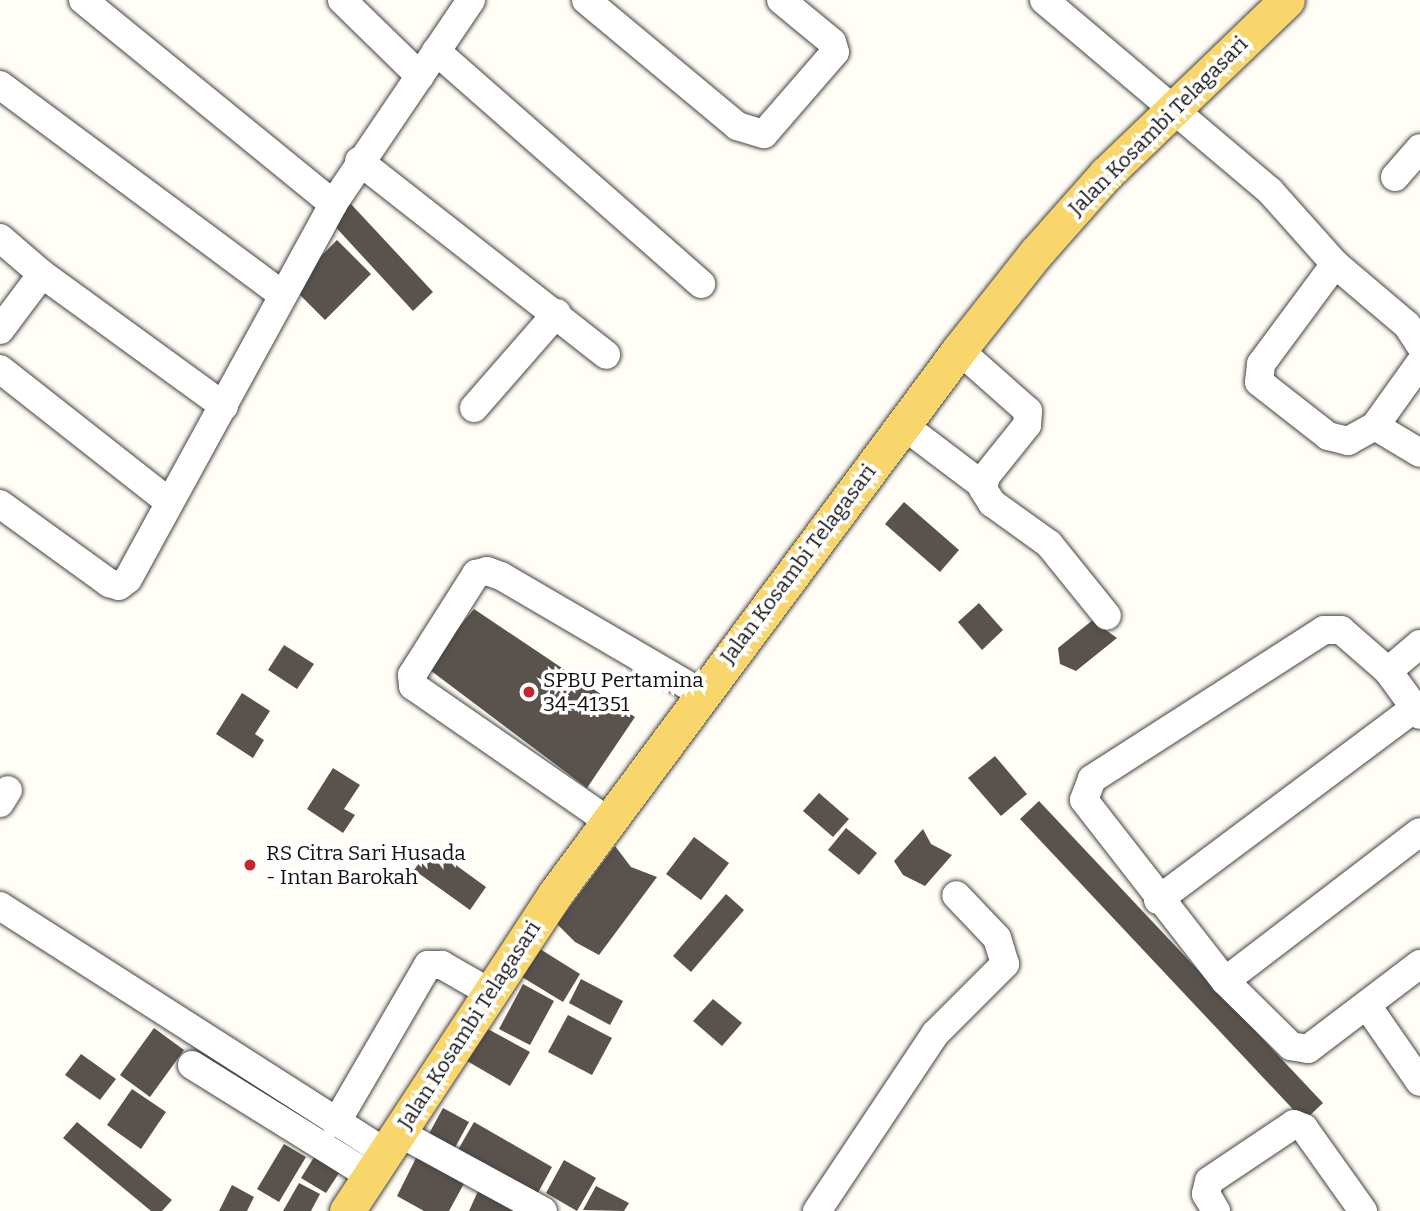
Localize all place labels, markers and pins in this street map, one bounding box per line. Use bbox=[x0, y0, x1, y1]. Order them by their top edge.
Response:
place label: SPBU Pertamina 34-41351 bbox=[543, 667, 704, 717]
marker: SPBU Pertamina 34-41351 bbox=[521, 684, 537, 700]
place label: RS Citra Sari Husada - Intan Barokah bbox=[266, 840, 466, 890]
marker: RS Citra Sari Husada - Intan Barokah bbox=[240, 855, 260, 875]

